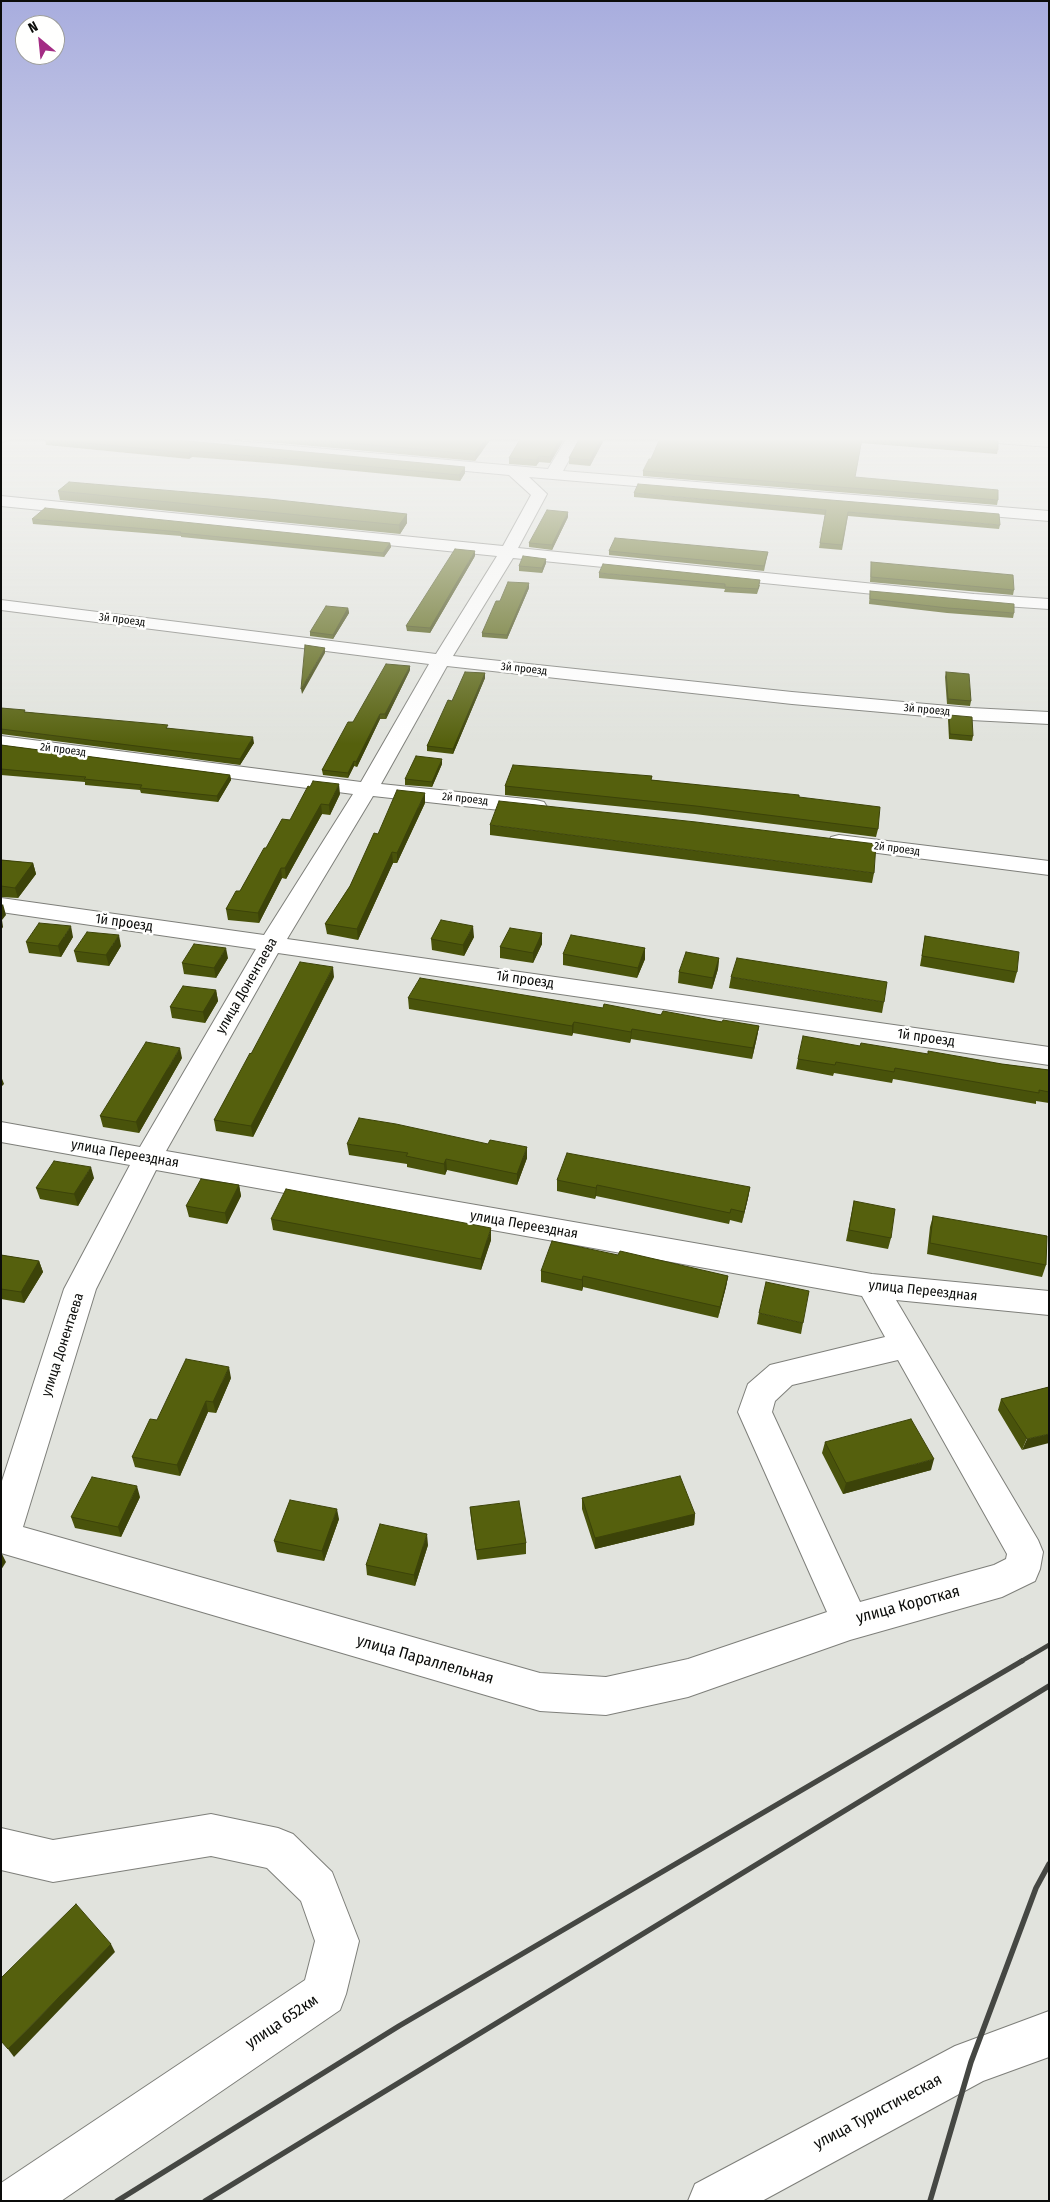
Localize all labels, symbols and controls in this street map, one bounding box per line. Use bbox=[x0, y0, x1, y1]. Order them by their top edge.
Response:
north arrow bbox=[15, 15, 65, 65]
text: N bbox=[25, 18, 41, 37]
street label: 3й проезд bbox=[98, 611, 146, 629]
street label: 3й проезд bbox=[500, 660, 548, 678]
street label: 3й проезд bbox=[903, 701, 951, 719]
street label: 2й проезд bbox=[39, 741, 87, 759]
street label: 2й проезд bbox=[441, 790, 489, 808]
street label: 2й проезд bbox=[873, 840, 921, 858]
street label: 1й проезд bbox=[94, 911, 154, 935]
street label: улица Донентаева bbox=[213, 935, 281, 1037]
street label: 1й проезд bbox=[495, 968, 555, 992]
street label: 1й проезд bbox=[896, 1026, 956, 1050]
street label: улица Переездная bbox=[70, 1136, 180, 1172]
street label: улица Переездная bbox=[469, 1207, 579, 1243]
street label: улица Переездная bbox=[868, 1277, 978, 1305]
street label: улица Донентаева bbox=[38, 1291, 88, 1399]
street label: улица Короткая bbox=[854, 1582, 962, 1628]
street label: улица Параллельная bbox=[354, 1631, 496, 1689]
street label: улица 652км bbox=[242, 1991, 322, 2053]
street label: улица Туристическая bbox=[811, 2070, 945, 2154]

